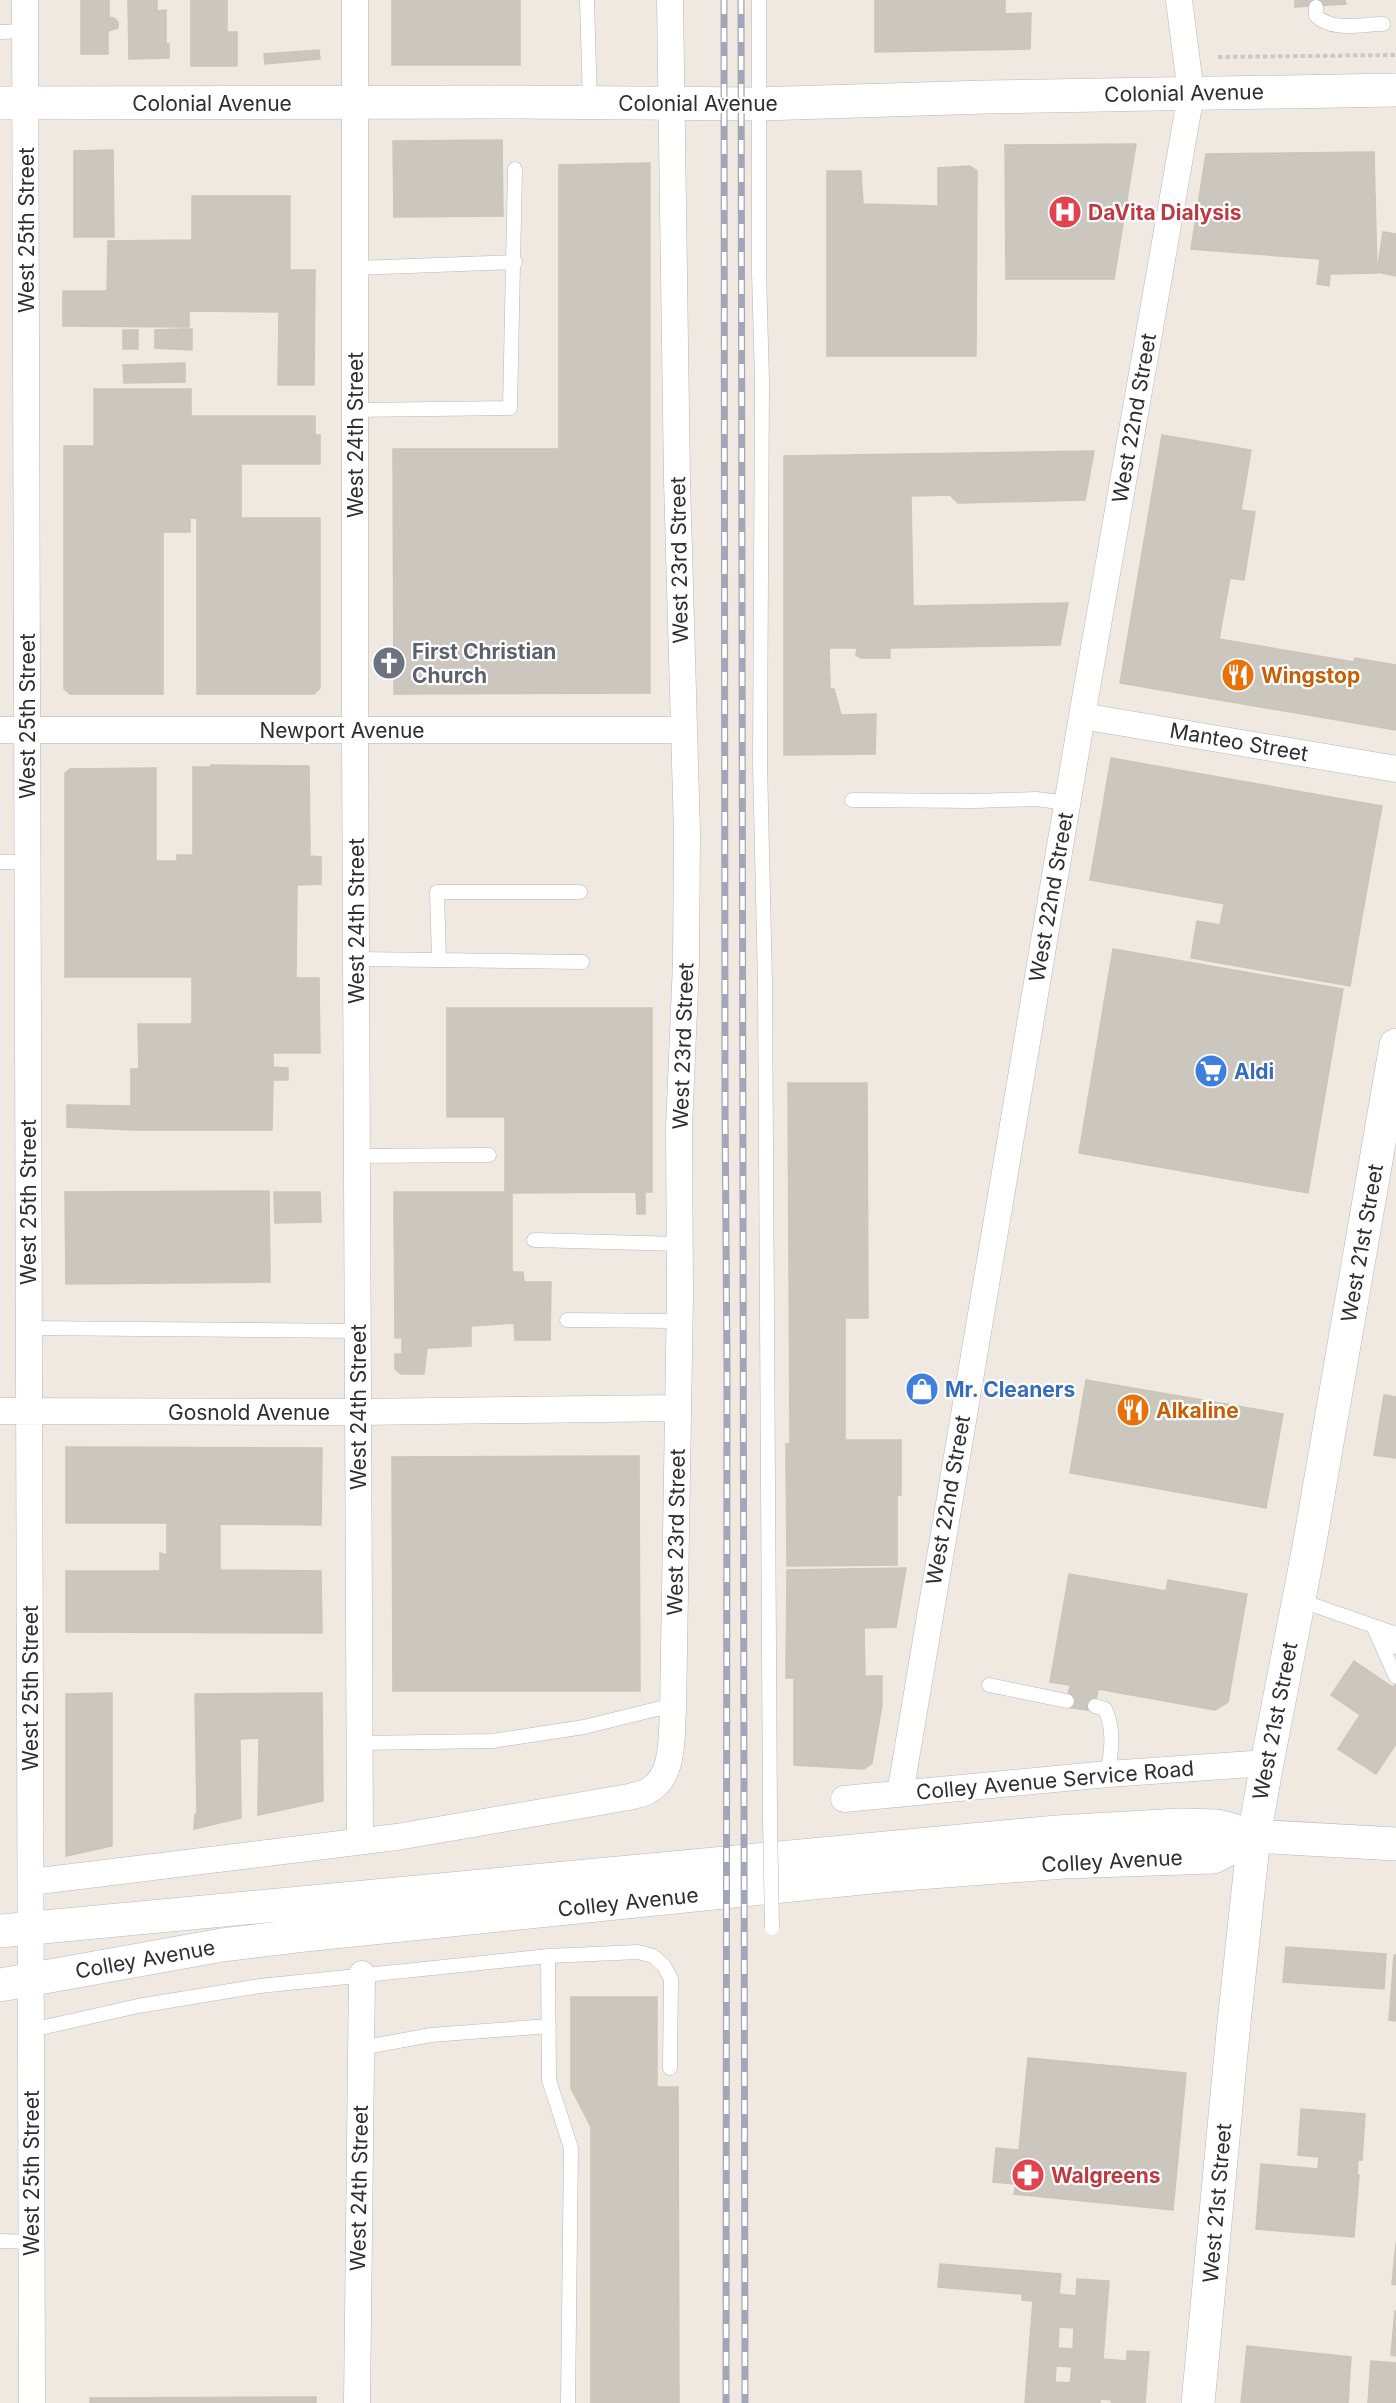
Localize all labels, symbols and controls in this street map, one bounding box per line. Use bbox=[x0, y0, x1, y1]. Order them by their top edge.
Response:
street label: Colonial Avenue bbox=[1104, 79, 1264, 107]
street label: Colonial Avenue bbox=[132, 91, 292, 116]
street label: Colonial Avenue bbox=[618, 91, 778, 116]
street label: West 25th Street bbox=[14, 147, 39, 313]
hospital icon: DaVita Dialysis bbox=[1047, 194, 1083, 230]
place label: DaVita Dialysis bbox=[1088, 200, 1241, 225]
street label: West 22nd Street bbox=[1107, 331, 1161, 505]
street label: West 24th Street bbox=[343, 352, 368, 518]
street label: West 23rd Street bbox=[665, 476, 693, 644]
street label: West 25th Street bbox=[15, 633, 40, 799]
place label: First Christian Church bbox=[412, 639, 556, 688]
church icon: First Christian Church bbox=[371, 645, 407, 681]
restaurant icon: Wingstop bbox=[1220, 657, 1256, 693]
place label: Wingstop bbox=[1261, 663, 1360, 688]
street label: Newport Avenue bbox=[259, 718, 425, 743]
street label: Manteo Street bbox=[1168, 718, 1310, 766]
street label: West 22nd Street bbox=[1024, 810, 1078, 984]
street label: West 24th Street bbox=[344, 838, 369, 1004]
street label: West 23rd Street bbox=[668, 962, 698, 1130]
supermarket icon: Aldi bbox=[1193, 1053, 1229, 1089]
place label: Aldi bbox=[1234, 1059, 1274, 1084]
street label: West 25th Street bbox=[16, 1119, 41, 1285]
street label: West 21st Street bbox=[1336, 1162, 1388, 1324]
street label: West 24th Street bbox=[346, 1324, 371, 1490]
shop icon: Mr. Cleaners bbox=[904, 1371, 940, 1407]
place label: Mr. Cleaners bbox=[945, 1377, 1075, 1402]
restaurant icon: Alkaline bbox=[1115, 1392, 1151, 1428]
place label: Alkaline bbox=[1156, 1398, 1239, 1423]
street label: Gosnold Avenue bbox=[168, 1400, 330, 1425]
street label: West 22nd Street bbox=[921, 1413, 975, 1587]
street label: West 23rd Street bbox=[662, 1448, 690, 1616]
street label: West 25th Street bbox=[18, 1605, 43, 1771]
street label: West 21st Street bbox=[1247, 1640, 1303, 1802]
street label: Colley Avenue Service Road bbox=[915, 1755, 1195, 1805]
street label: Colley Avenue bbox=[1041, 1845, 1183, 1877]
street label: Colley Avenue bbox=[556, 1882, 700, 1922]
street label: Colley Avenue bbox=[73, 1934, 217, 1984]
street label: West 25th Street bbox=[19, 2090, 44, 2256]
street label: West 24th Street bbox=[345, 2105, 373, 2271]
street label: West 21st Street bbox=[1198, 2122, 1236, 2284]
pharmacy icon: Walgreens bbox=[1010, 2157, 1046, 2193]
place label: Walgreens bbox=[1051, 2163, 1161, 2188]

